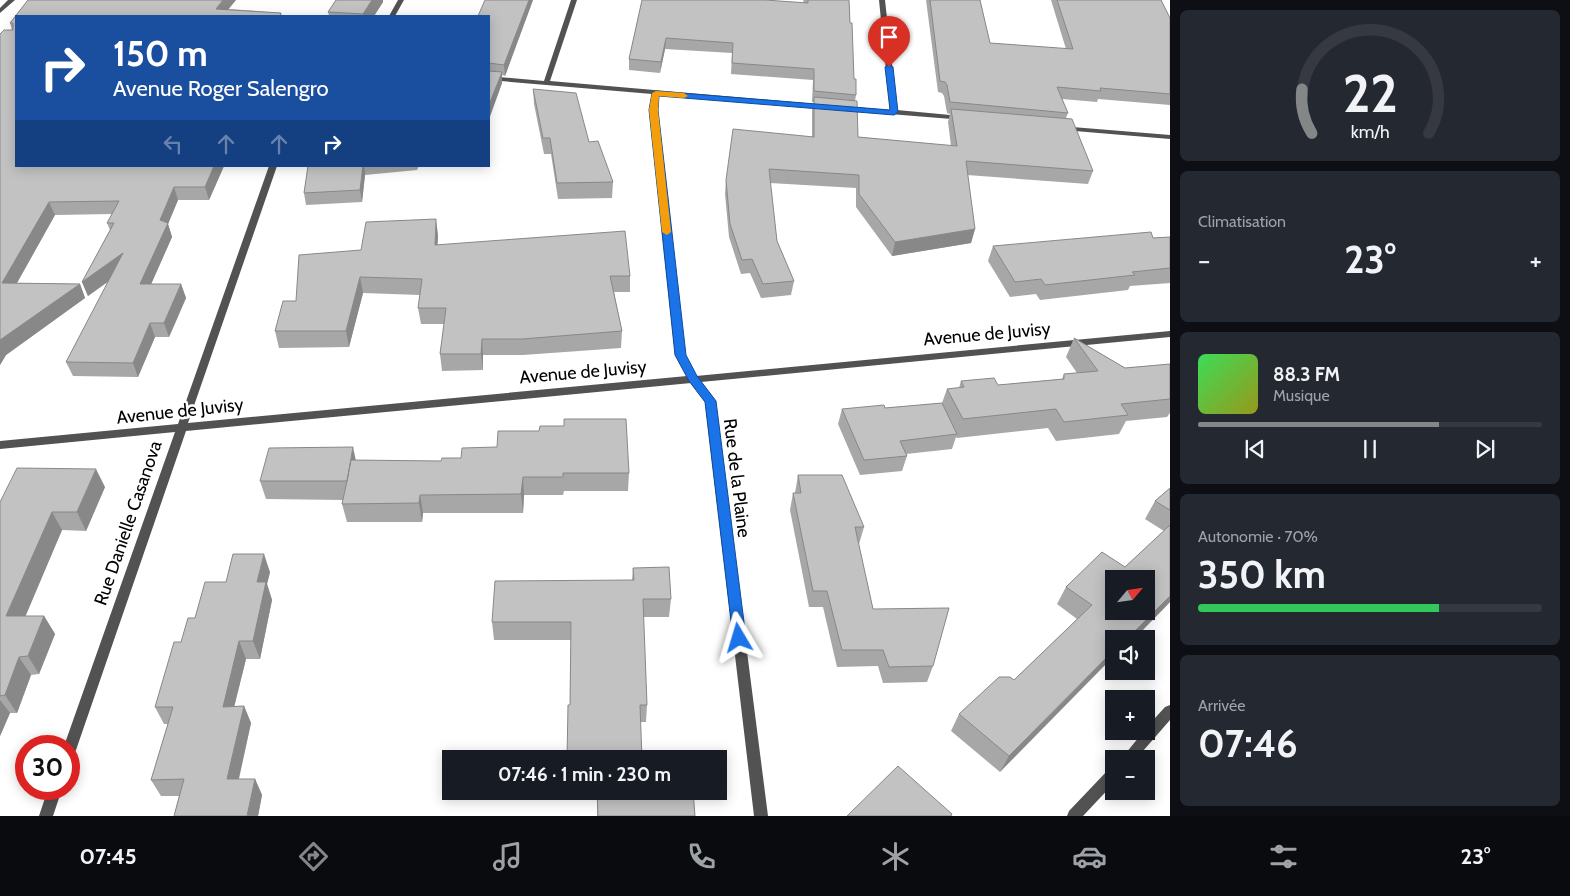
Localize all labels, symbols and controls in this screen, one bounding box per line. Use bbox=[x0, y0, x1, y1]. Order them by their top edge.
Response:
pin bbox=[868, 16, 910, 67]
icon: arrive bbox=[875, 23, 903, 51]
text: 150 m bbox=[113, 32, 208, 75]
icon: right bbox=[30, 35, 95, 100]
text: 22 bbox=[1342, 62, 1398, 125]
text: Avenue Roger Salengro bbox=[113, 75, 329, 102]
text: km/h bbox=[1350, 121, 1390, 142]
icon: left bbox=[159, 130, 187, 158]
icon: ahead bbox=[212, 130, 240, 158]
icon: ahead bbox=[265, 130, 293, 158]
icon: right bbox=[318, 130, 346, 158]
text: Climatisation bbox=[1198, 212, 1286, 231]
text: 23° bbox=[1344, 236, 1396, 283]
text: − bbox=[1198, 243, 1210, 277]
text: + bbox=[1530, 243, 1542, 277]
street label: Avenue de Juvisy bbox=[923, 317, 1051, 351]
street label: Avenue de Juvisy bbox=[519, 355, 647, 389]
text: 88.3 FM bbox=[1273, 363, 1340, 386]
text: Musique bbox=[1273, 386, 1330, 405]
street label: Avenue de Juvisy bbox=[115, 393, 245, 429]
street label: Rue de la Plaine bbox=[719, 417, 755, 539]
icon: previous bbox=[1241, 435, 1269, 463]
icon: pause bbox=[1356, 435, 1384, 463]
icon: next bbox=[1471, 435, 1499, 463]
street label: Rue Danielle Casanova bbox=[89, 437, 167, 608]
text: Autonomie · 70% bbox=[1198, 527, 1318, 546]
text: 350 km bbox=[1198, 551, 1326, 598]
north arrow bbox=[1105, 570, 1155, 620]
map controls bbox=[1105, 570, 1155, 800]
position arrow bbox=[712, 611, 764, 663]
button: sound bbox=[1105, 630, 1155, 680]
button: + bbox=[1105, 690, 1155, 740]
text: Arrivée bbox=[1198, 696, 1245, 715]
text: 07:46 bbox=[1198, 720, 1298, 767]
speed limit sign: 30 bbox=[15, 735, 80, 800]
button: − bbox=[1105, 750, 1155, 800]
text: 07:46 · 1 min · 230 m bbox=[498, 763, 671, 786]
icon: directions bbox=[296, 839, 331, 874]
icon: music bbox=[490, 839, 525, 874]
icon: phone bbox=[684, 839, 719, 874]
icon: climate bbox=[878, 839, 913, 874]
icon: car bbox=[1072, 839, 1107, 874]
icon: filters bbox=[1266, 839, 1301, 874]
text: 07:45 bbox=[80, 843, 137, 870]
text: 23° bbox=[1461, 843, 1490, 870]

